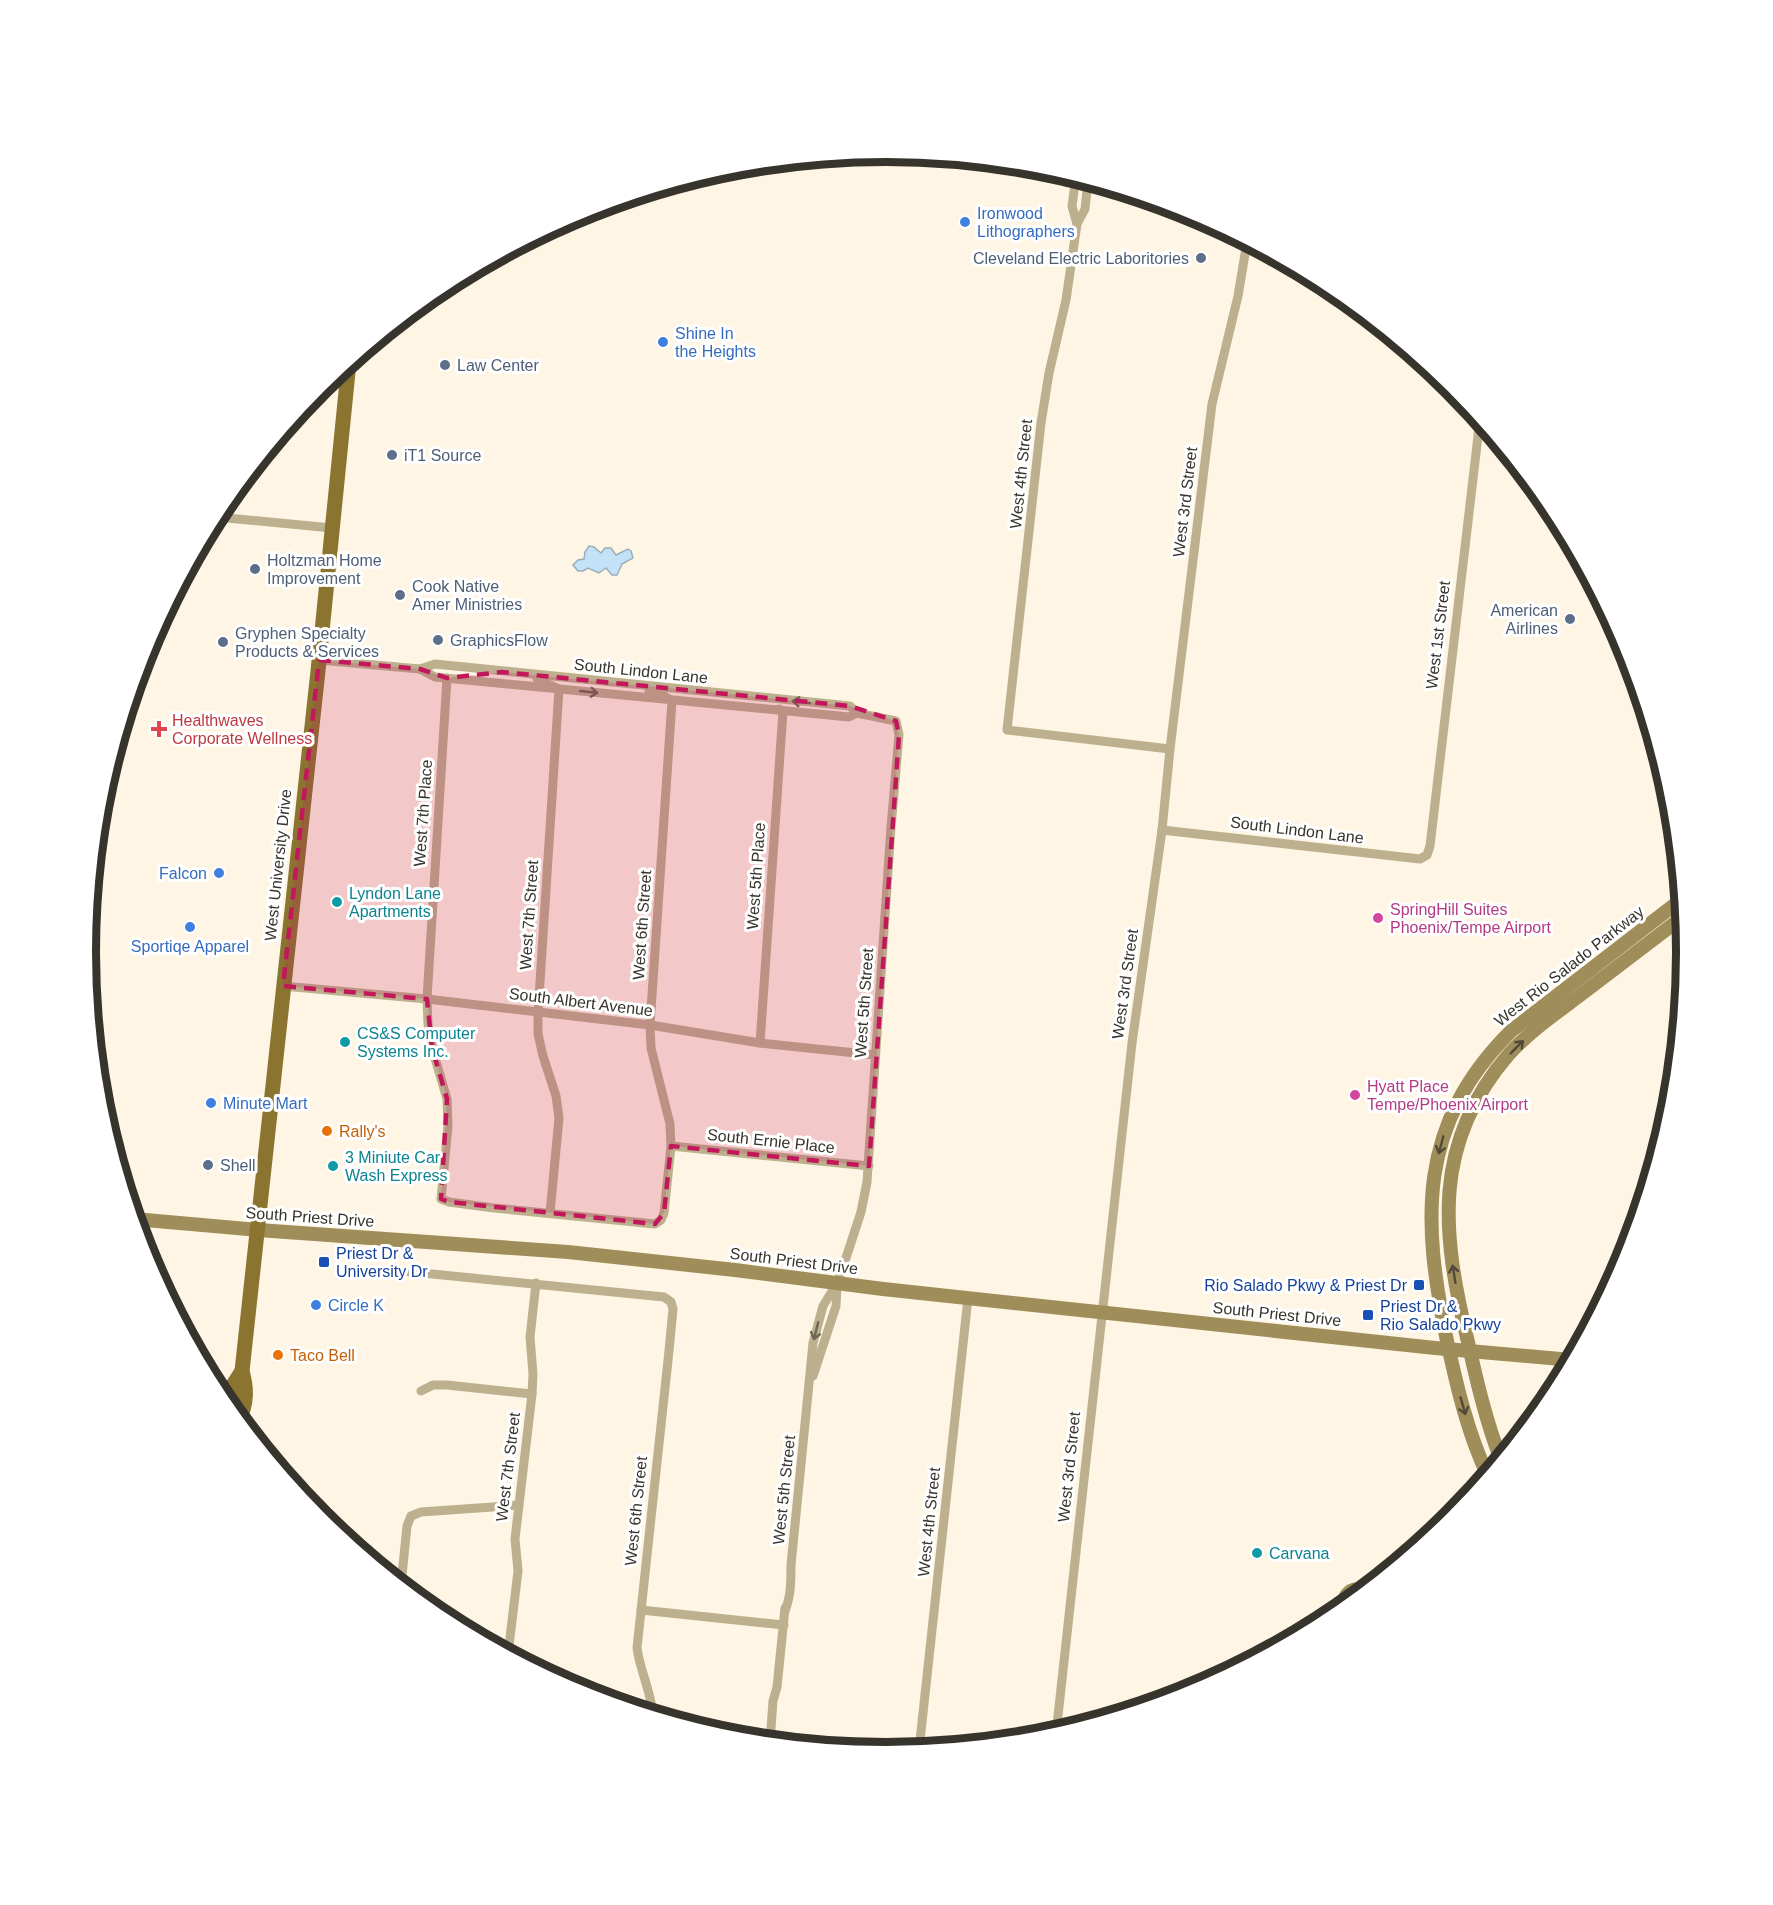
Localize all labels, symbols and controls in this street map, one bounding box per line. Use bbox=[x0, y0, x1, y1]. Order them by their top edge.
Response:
place label: Ironwood Lithographers bbox=[977, 205, 1075, 240]
marker: Ironwood Lithographers bbox=[958, 215, 972, 229]
place label: Cleveland Electric Laboritories bbox=[973, 250, 1189, 267]
marker: Cleveland Electric Laboritories bbox=[1194, 251, 1208, 265]
place label: Shine In the Heights bbox=[675, 325, 756, 360]
marker: Shine In the Heights bbox=[656, 335, 670, 349]
place label: Law Center bbox=[457, 357, 539, 374]
marker: Law Center bbox=[438, 358, 452, 372]
street label: West 4th Street bbox=[1007, 418, 1035, 530]
street label: West 3rd Street bbox=[1170, 445, 1200, 558]
place label: iT1 Source bbox=[404, 447, 481, 464]
marker: iT1 Source bbox=[385, 448, 399, 462]
place label: Holtzman Home Improvement bbox=[267, 552, 382, 587]
marker: Holtzman Home Improvement bbox=[248, 562, 262, 576]
place label: Cook Native Amer Ministries bbox=[412, 578, 522, 613]
street label: West 1st Street bbox=[1423, 579, 1453, 690]
marker: Cook Native Amer Ministries bbox=[393, 588, 407, 602]
place label: American Airlines bbox=[1490, 602, 1558, 637]
marker: American Airlines bbox=[1563, 612, 1577, 626]
place label: Gryphen Specialty Products & Services bbox=[235, 625, 379, 660]
place label: GraphicsFlow bbox=[450, 632, 548, 649]
marker: GraphicsFlow bbox=[431, 633, 445, 647]
marker: Gryphen Specialty Products & Services bbox=[216, 635, 230, 649]
street label: South Lindon Lane bbox=[573, 656, 709, 686]
one-way arrow bbox=[578, 687, 598, 698]
one-way arrow bbox=[792, 696, 812, 707]
place label: Healthwaves Corporate Wellness bbox=[172, 712, 312, 747]
marker: Healthwaves Corporate Wellness bbox=[150, 720, 168, 738]
street label: West 7th Place bbox=[411, 759, 435, 867]
street label: West University Drive bbox=[262, 788, 294, 942]
street label: South Lindon Lane bbox=[1229, 813, 1365, 847]
street label: West 5th Place bbox=[744, 822, 768, 930]
street label: West 7th Street bbox=[517, 859, 541, 970]
place label: Falcon bbox=[159, 865, 207, 882]
marker: Falcon bbox=[212, 866, 226, 880]
street label: West 6th Street bbox=[630, 869, 654, 980]
place label: Lyndon Lane Apartments bbox=[349, 885, 441, 920]
marker: Lyndon Lane Apartments bbox=[330, 895, 344, 909]
place label: SpringHill Suites Phoenix/Tempe Airport bbox=[1390, 901, 1552, 936]
street label: West Rio Salado Parkway bbox=[1491, 902, 1647, 1030]
marker: SpringHill Suites Phoenix/Tempe Airport bbox=[1371, 911, 1385, 925]
marker: Sportiqe Apparel bbox=[183, 920, 197, 934]
street label: West 3rd Street bbox=[1109, 927, 1141, 1040]
place label: Sportiqe Apparel bbox=[131, 938, 249, 955]
street label: West 5th Street bbox=[852, 947, 876, 1058]
street label: South Albert Avenue bbox=[508, 985, 654, 1019]
place label: CS&S Computer Systems Inc. bbox=[357, 1025, 476, 1060]
marker: CS&S Computer Systems Inc. bbox=[338, 1035, 352, 1049]
one-way arrow bbox=[1509, 1040, 1524, 1054]
place label: Hyatt Place Tempe/Phoenix Airport bbox=[1367, 1078, 1529, 1113]
marker: Hyatt Place Tempe/Phoenix Airport bbox=[1348, 1088, 1362, 1102]
place label: Minute Mart bbox=[223, 1095, 308, 1112]
marker: Minute Mart bbox=[204, 1096, 218, 1110]
place label: Rally's bbox=[339, 1123, 386, 1140]
marker: Rally's bbox=[320, 1124, 334, 1138]
street label: South Ernie Place bbox=[706, 1126, 836, 1156]
one-way arrow bbox=[1434, 1135, 1446, 1154]
place label: 3 Miniute Car Wash Express bbox=[345, 1149, 448, 1184]
place label: Shell bbox=[220, 1157, 256, 1174]
marker: Shell bbox=[201, 1158, 215, 1172]
marker: 3 Miniute Car Wash Express bbox=[326, 1159, 340, 1173]
street label: South Priest Drive bbox=[245, 1204, 375, 1230]
place label: Priest Dr & University Dr bbox=[336, 1245, 428, 1280]
street label: South Priest Drive bbox=[729, 1245, 859, 1277]
marker: Priest Dr & University Dr bbox=[317, 1255, 331, 1269]
one-way arrow bbox=[1449, 1264, 1460, 1284]
place label: Rio Salado Pkwy & Priest Dr bbox=[1204, 1277, 1408, 1294]
marker: Rio Salado Pkwy & Priest Dr bbox=[1412, 1278, 1426, 1292]
place label: Circle K bbox=[328, 1297, 384, 1314]
marker: Circle K bbox=[309, 1298, 323, 1312]
place label: Priest Dr & Rio Salado Pkwy bbox=[1380, 1298, 1501, 1333]
street label: South Priest Drive bbox=[1212, 1299, 1342, 1329]
marker: Priest Dr & Rio Salado Pkwy bbox=[1361, 1308, 1375, 1322]
one-way arrow bbox=[810, 1321, 821, 1340]
place label: Taco Bell bbox=[290, 1347, 355, 1364]
marker: Taco Bell bbox=[271, 1348, 285, 1362]
one-way arrow bbox=[1458, 1396, 1469, 1415]
street label: West 3rd Street bbox=[1055, 1410, 1083, 1523]
street label: West 7th Street bbox=[493, 1411, 523, 1523]
street label: West 5th Street bbox=[770, 1434, 798, 1546]
street label: West 6th Street bbox=[622, 1455, 650, 1567]
street label: West 4th Street bbox=[915, 1466, 943, 1578]
place label: Carvana bbox=[1269, 1545, 1330, 1562]
marker: Carvana bbox=[1250, 1546, 1264, 1560]

